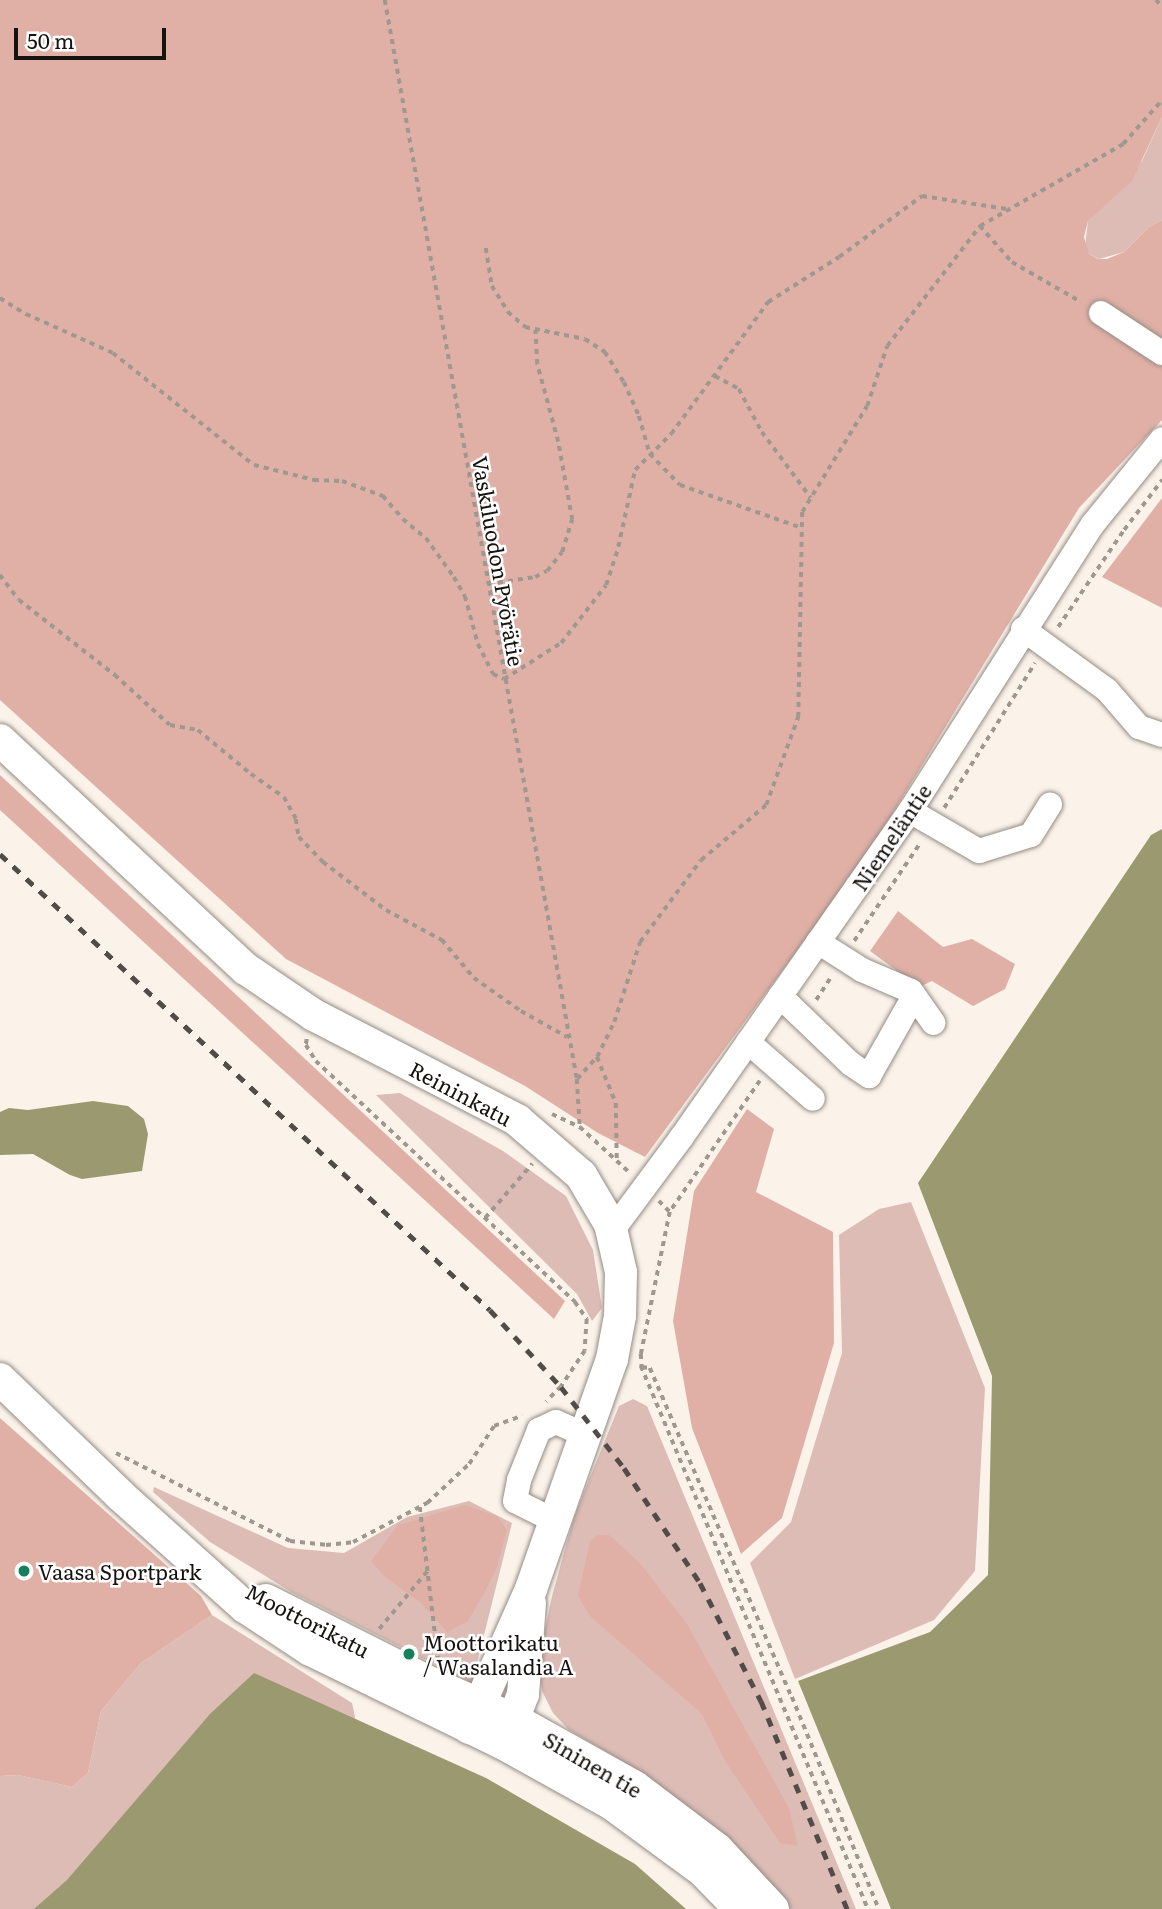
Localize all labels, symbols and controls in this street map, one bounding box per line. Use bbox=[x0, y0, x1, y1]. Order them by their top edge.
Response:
scale bar bbox=[18, 14, 170, 58]
text: 50 m bbox=[27, 24, 74, 55]
street label: Vaskiluodon Pyörätie bbox=[468, 454, 530, 668]
street label: Niemeläntie bbox=[846, 779, 936, 895]
street label: Reininkatu bbox=[405, 1056, 517, 1130]
place label: Vaasa Sportpark bbox=[38, 1558, 201, 1584]
marker: Vaasa Sportpark bbox=[16, 1563, 32, 1579]
street label: Moottorikatu bbox=[242, 1578, 374, 1662]
place label: Moottorikatu / Wasalandia A bbox=[423, 1629, 573, 1679]
marker: Moottorikatu / Wasalandia A bbox=[401, 1646, 417, 1662]
street label: Sininen tie bbox=[539, 1726, 647, 1802]

